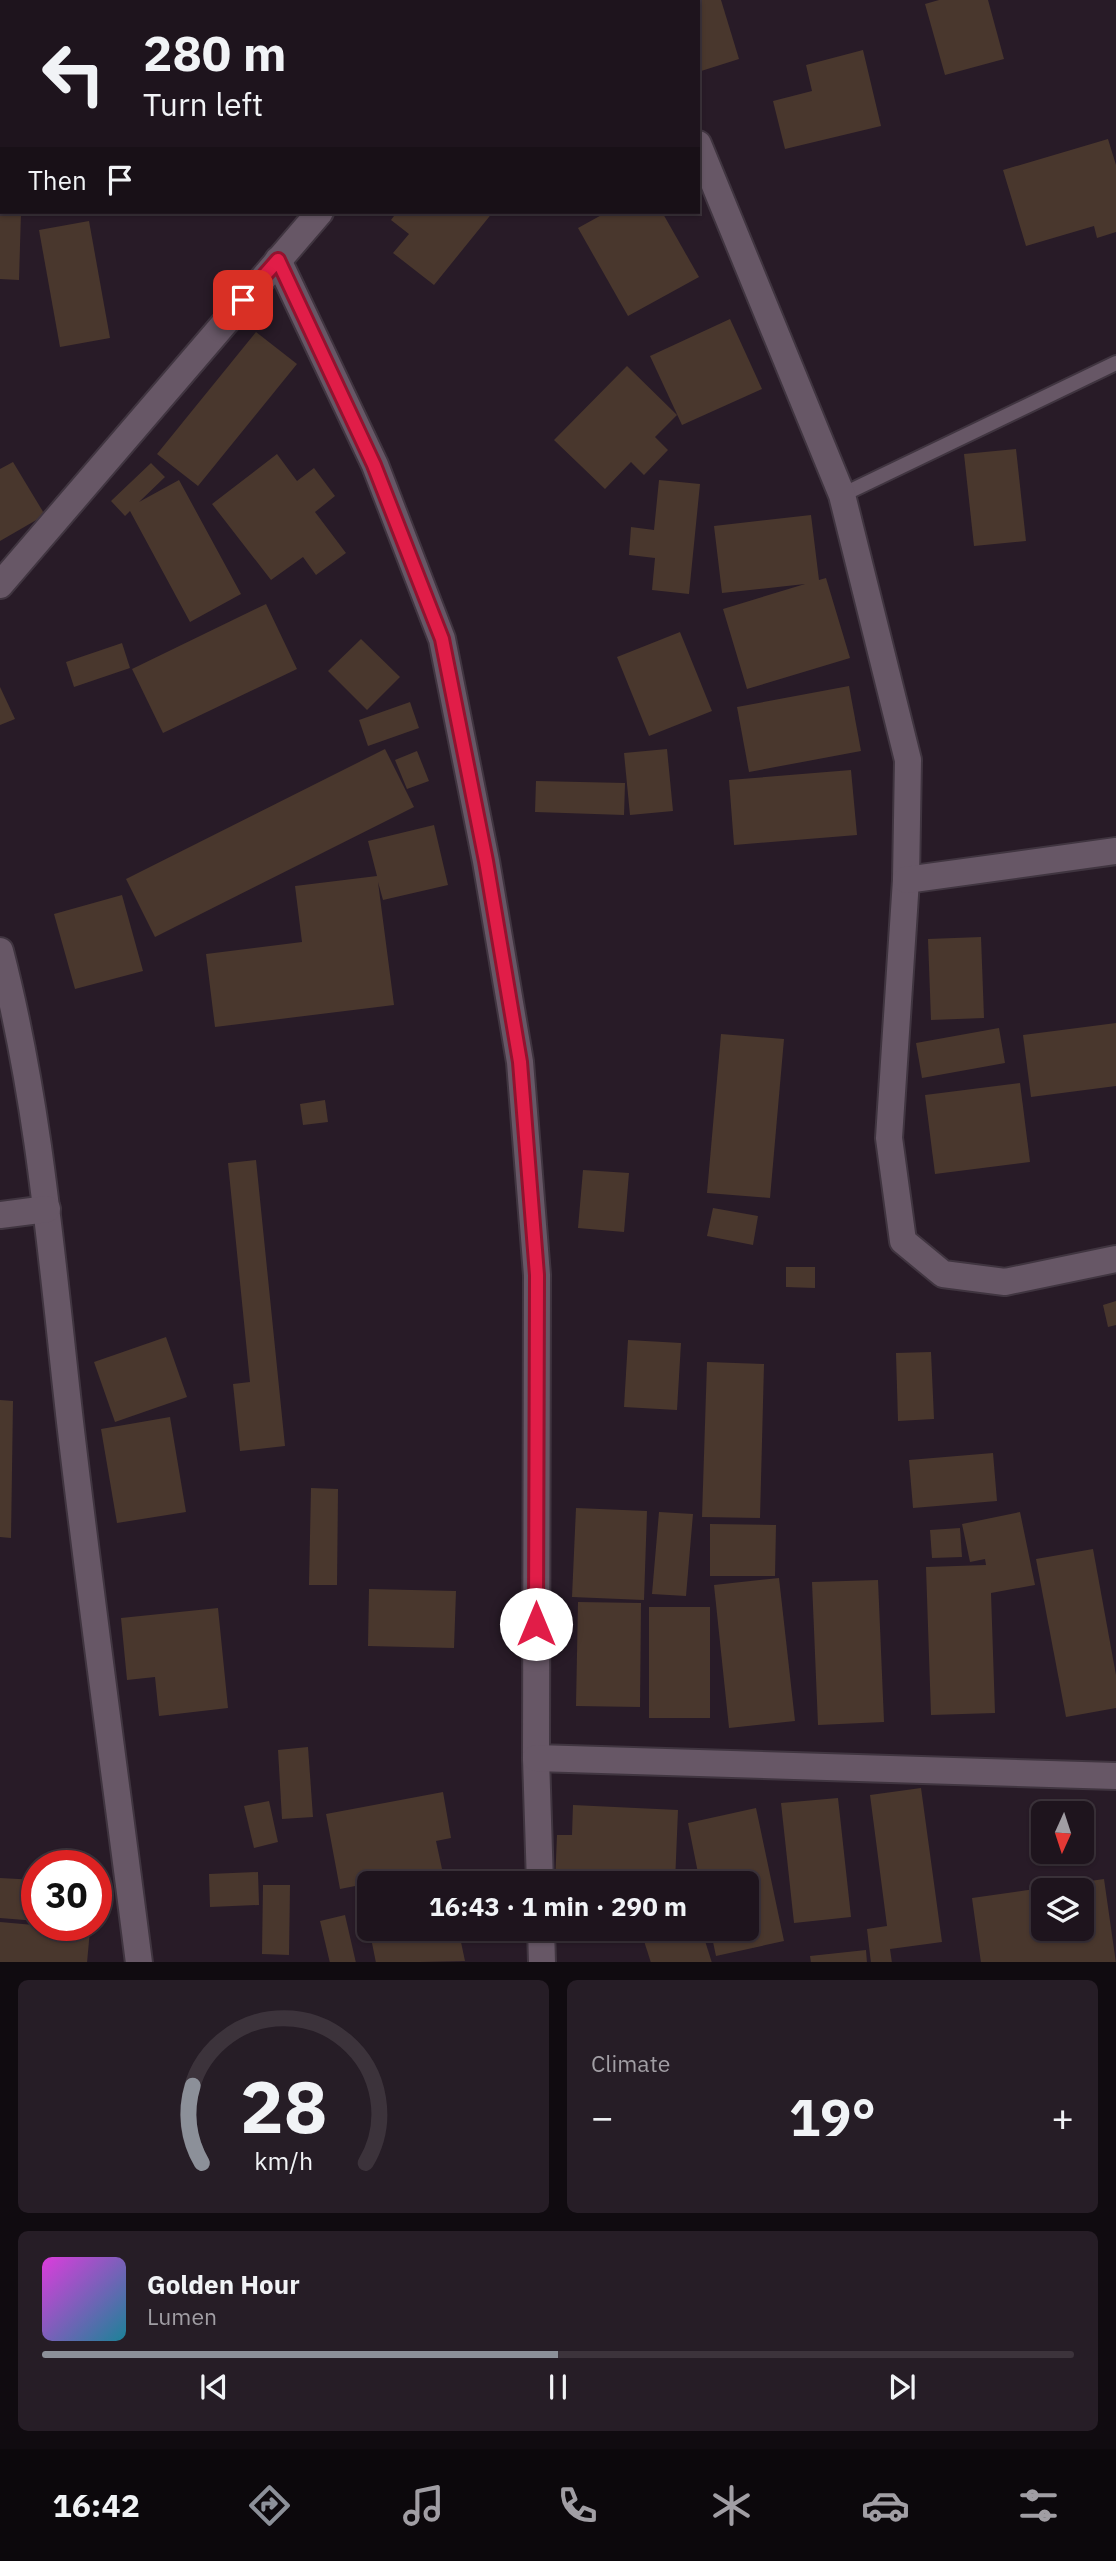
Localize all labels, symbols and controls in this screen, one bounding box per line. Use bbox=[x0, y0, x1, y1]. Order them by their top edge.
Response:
text: 280 m bbox=[143, 21, 287, 84]
icon: left bbox=[28, 28, 119, 119]
text: Turn left bbox=[143, 83, 263, 125]
icon: arrive bbox=[101, 161, 139, 199]
text: Then bbox=[28, 163, 87, 197]
pin bbox=[213, 270, 273, 330]
icon: arrive bbox=[224, 281, 262, 319]
position arrow bbox=[499, 1587, 573, 1661]
north arrow bbox=[1031, 1801, 1094, 1864]
map controls bbox=[1031, 1801, 1094, 1941]
speed limit sign: 30 bbox=[21, 1850, 112, 1941]
button: layers bbox=[1031, 1878, 1094, 1941]
text: 16:43 · 1 min · 290 m bbox=[429, 1889, 687, 1923]
text: Climate bbox=[591, 2048, 670, 2078]
text: 28 bbox=[240, 2058, 327, 2153]
text: 19° bbox=[789, 2083, 876, 2150]
text: − bbox=[591, 2092, 614, 2141]
text: + bbox=[1051, 2092, 1074, 2141]
text: km/h bbox=[254, 2143, 313, 2176]
text: Golden Hour bbox=[147, 2267, 300, 2301]
text: Lumen bbox=[147, 2301, 217, 2331]
icon: previous bbox=[195, 2368, 233, 2406]
icon: pause bbox=[539, 2368, 577, 2406]
icon: next bbox=[883, 2368, 921, 2406]
icon: directions bbox=[245, 2481, 294, 2530]
icon: music bbox=[399, 2481, 448, 2530]
icon: phone bbox=[553, 2481, 602, 2530]
icon: climate bbox=[707, 2481, 756, 2530]
icon: car bbox=[861, 2481, 910, 2530]
icon: filters bbox=[1014, 2481, 1063, 2530]
text: 16:42 bbox=[52, 2484, 140, 2526]

